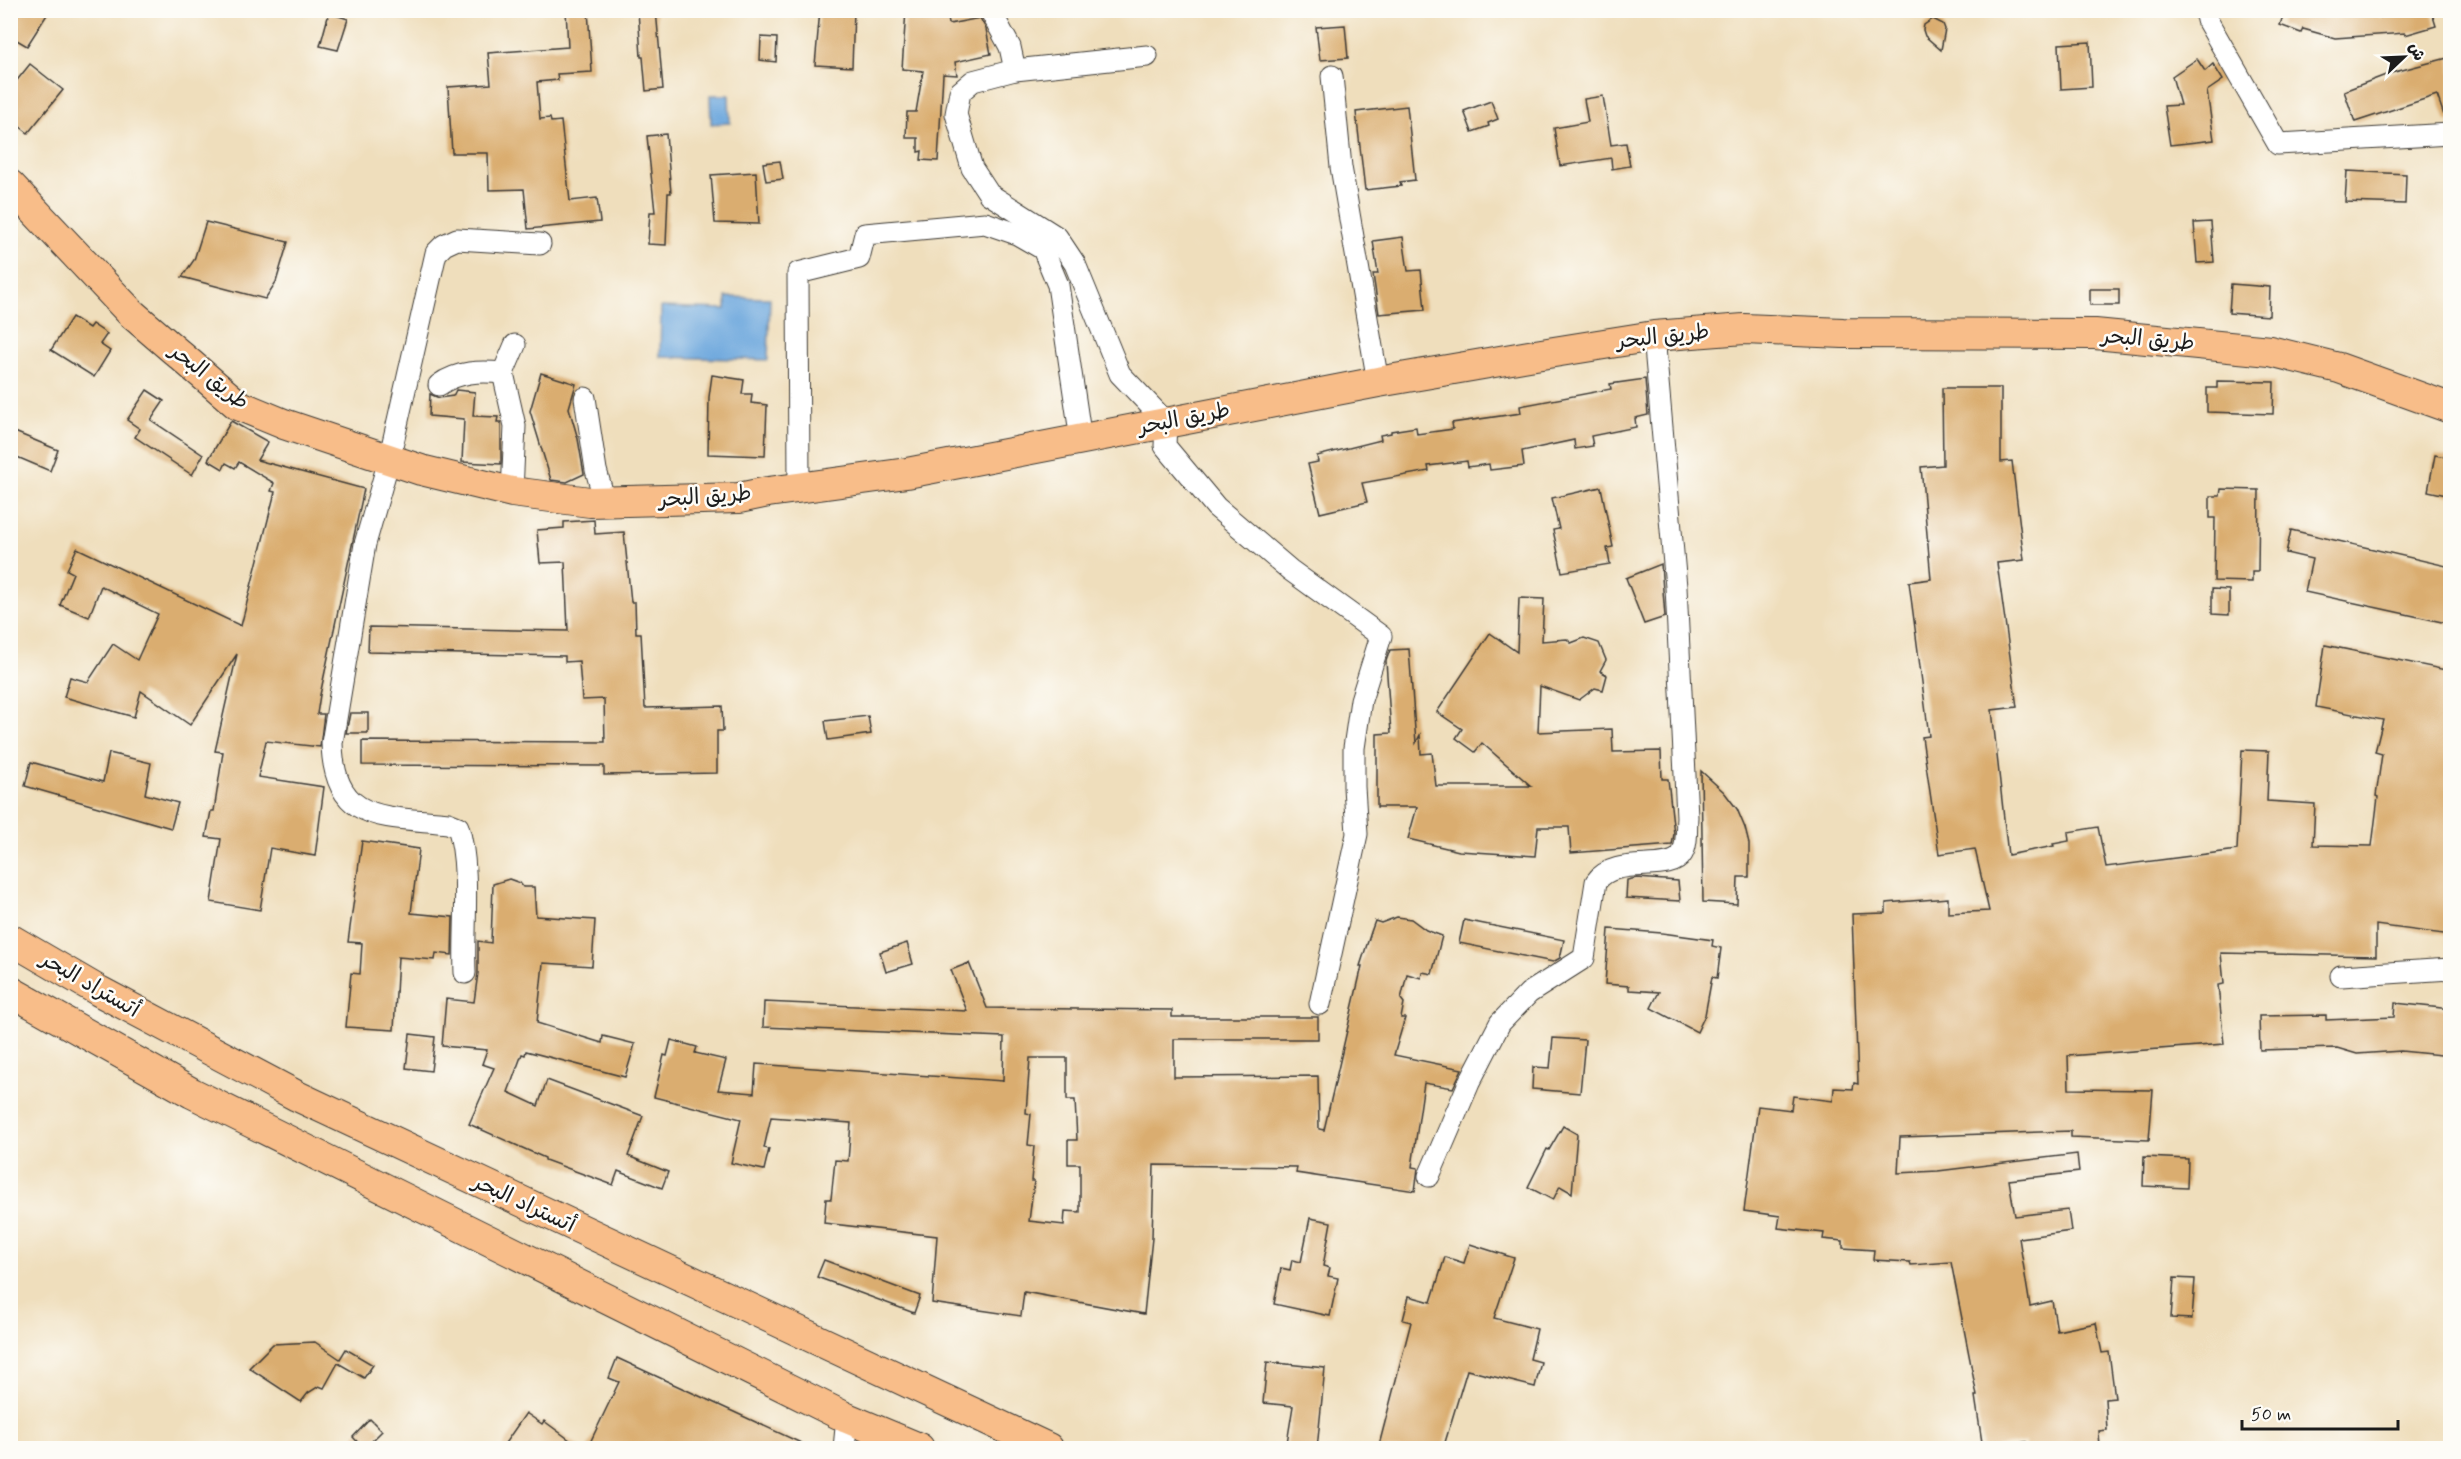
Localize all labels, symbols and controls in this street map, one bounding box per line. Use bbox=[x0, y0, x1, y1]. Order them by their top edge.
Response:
north arrow bbox=[2374, 27, 2434, 87]
text: ش bbox=[2403, 40, 2430, 64]
street label: طريق البحر bbox=[1613, 318, 1711, 356]
street label: طريق البحر bbox=[2098, 322, 2196, 358]
street label: طريق البحر bbox=[162, 336, 254, 417]
street label: طريق البحر bbox=[1134, 396, 1232, 442]
street label: طريق البحر bbox=[656, 480, 752, 514]
street label: أتستراد البحر bbox=[34, 943, 146, 1025]
street label: أتستراد البحر bbox=[466, 1166, 581, 1240]
scale bar bbox=[2242, 1393, 2398, 1431]
text: 50 m bbox=[2251, 1403, 2291, 1427]

